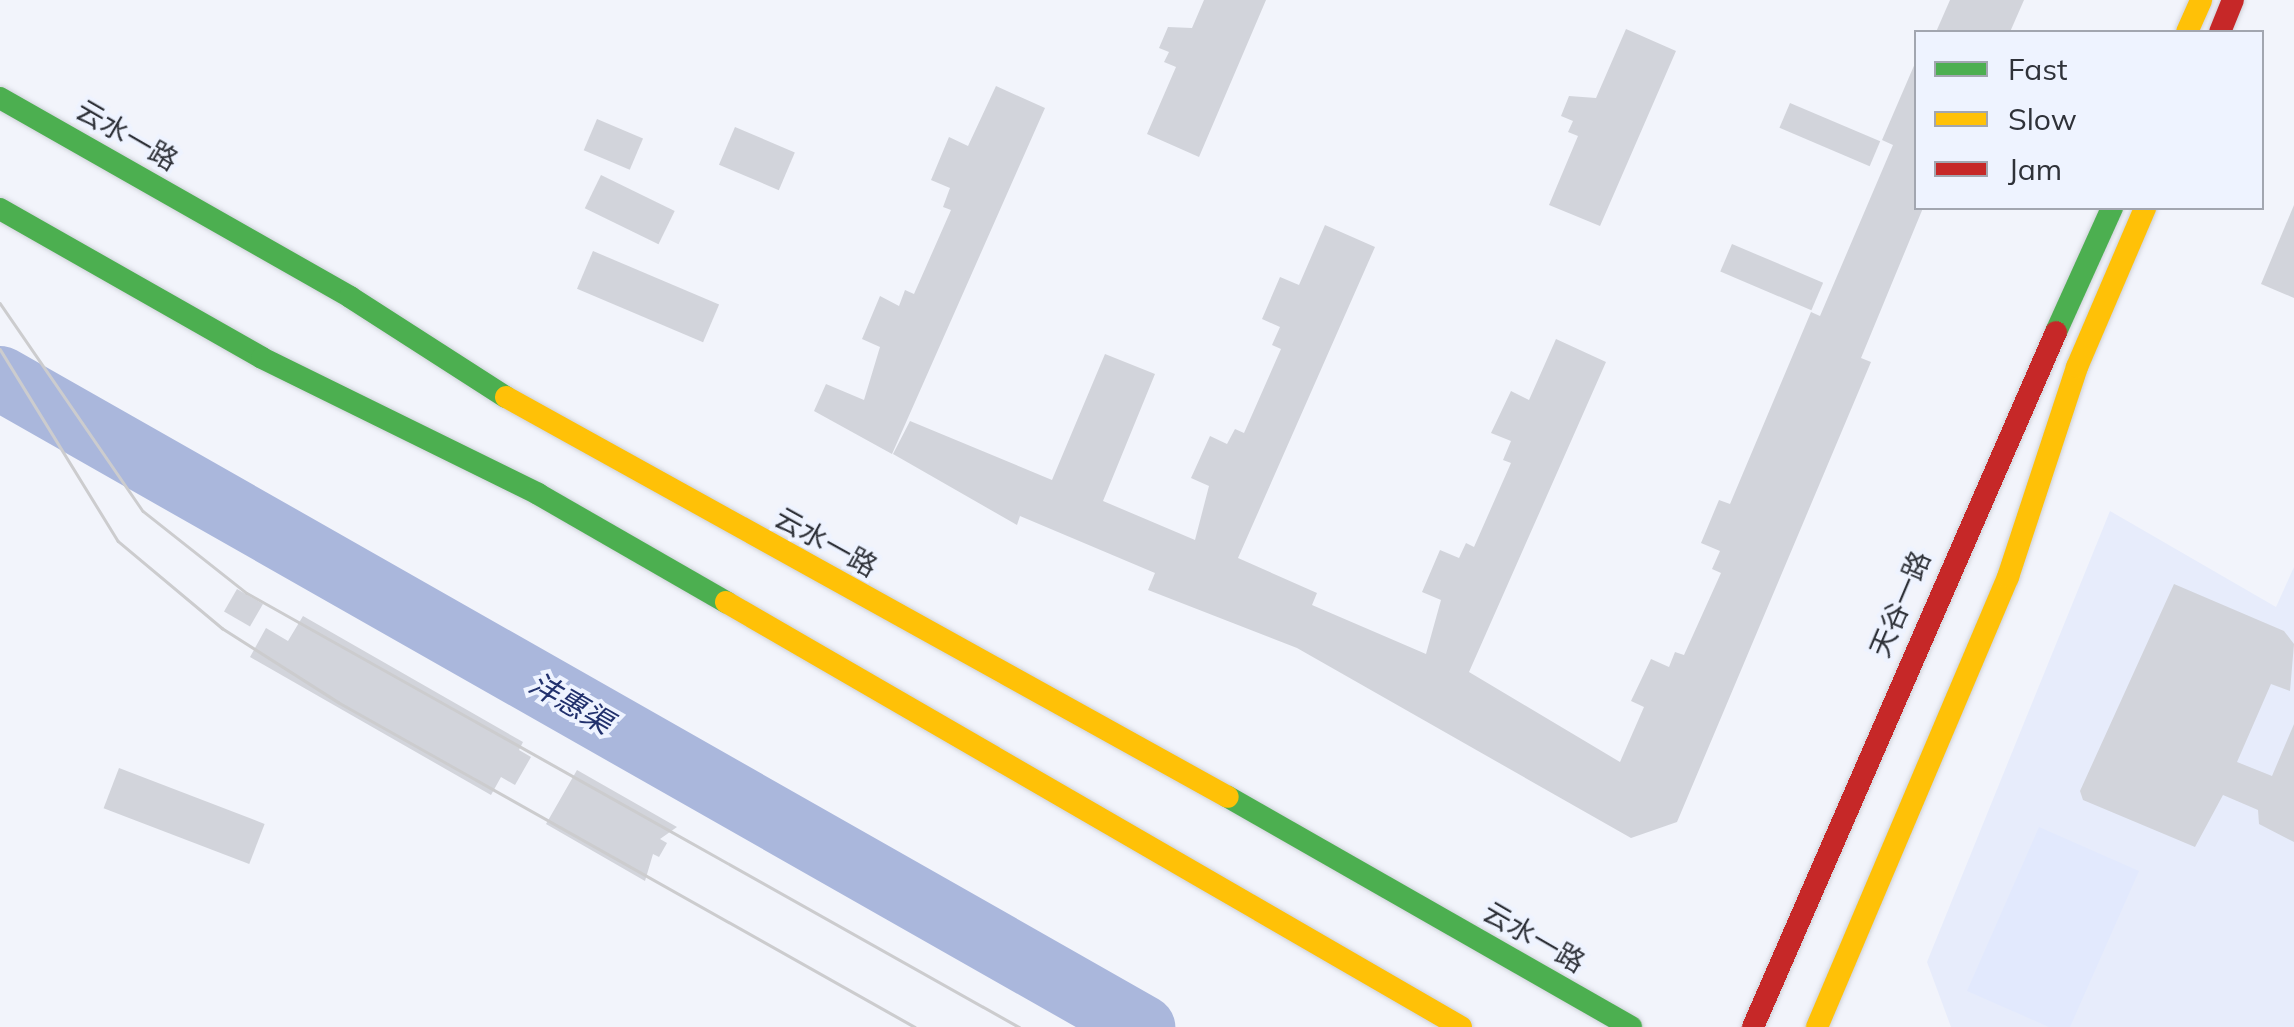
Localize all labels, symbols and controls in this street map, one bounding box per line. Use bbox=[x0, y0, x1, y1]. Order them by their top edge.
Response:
legend bbox=[1914, 30, 2264, 210]
text: Fast bbox=[2008, 50, 2068, 88]
street label: 云水一路 bbox=[70, 92, 184, 178]
text: Slow bbox=[2008, 100, 2077, 138]
text: Jam bbox=[2008, 150, 2062, 188]
street label: 云水一路 bbox=[769, 500, 883, 584]
street label: 天谷一路 bbox=[1863, 546, 1937, 662]
water label: 沣惠渠 bbox=[523, 665, 619, 741]
street label: 云水一路 bbox=[1477, 894, 1591, 980]

